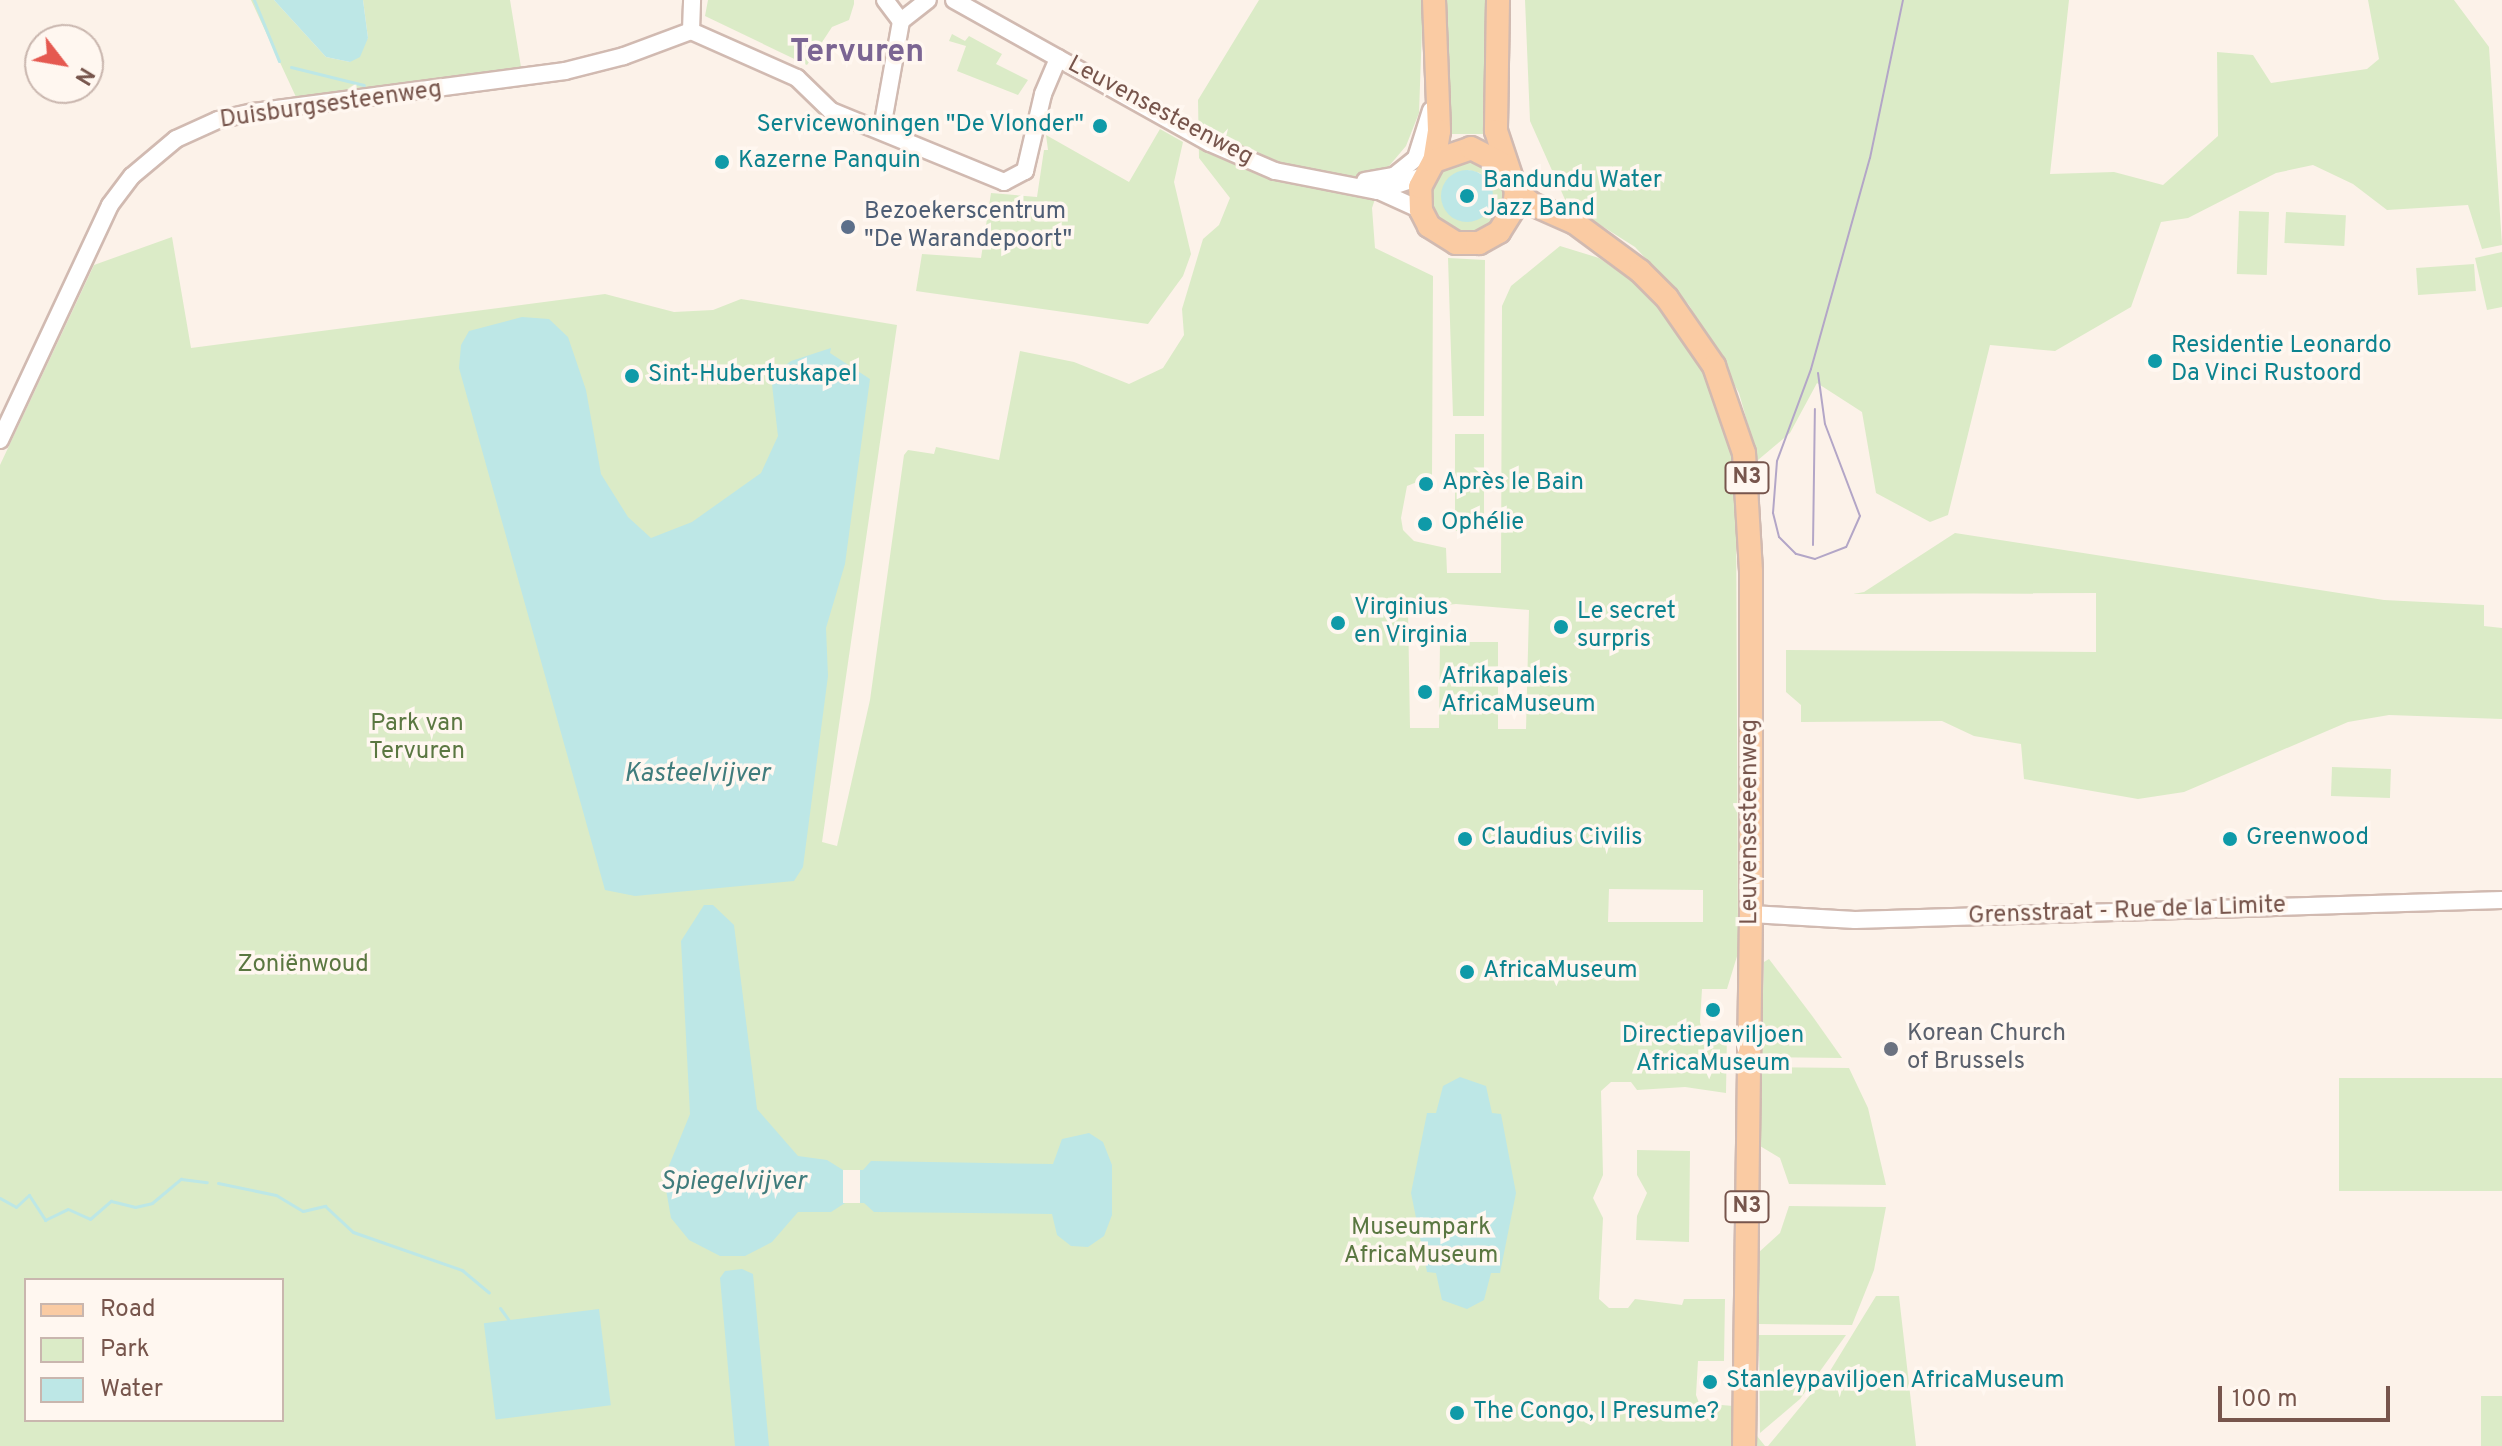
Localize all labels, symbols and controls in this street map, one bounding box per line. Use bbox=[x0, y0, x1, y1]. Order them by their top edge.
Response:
north arrow bbox=[24, 24, 104, 104]
district label: Tervuren bbox=[790, 34, 924, 72]
street label: Leuvensesteenweg bbox=[1062, 51, 1258, 173]
text: N bbox=[68, 62, 99, 89]
street label: Duisburgsesteenweg bbox=[218, 76, 444, 136]
place label: Servicewoningen "De Vlonder" bbox=[756, 112, 1084, 140]
marker: Servicewoningen "De Vlonder" bbox=[1091, 117, 1109, 135]
place label: Kazerne Panquin bbox=[738, 148, 921, 176]
marker: Kazerne Panquin bbox=[713, 153, 731, 171]
place label: Bandundu Water Jazz Band bbox=[1483, 168, 1663, 224]
marker: Bandundu Water Jazz Band bbox=[1458, 187, 1476, 205]
place label: Bezoekerscentrum "De Warandepoort" bbox=[864, 199, 1073, 255]
marker: Bezoekerscentrum "De Warandepoort" bbox=[839, 218, 857, 236]
place label: Residentie Leonardo Da Vinci Rustoord bbox=[2171, 333, 2392, 389]
marker: Residentie Leonardo Da Vinci Rustoord bbox=[2146, 352, 2164, 370]
place label: Sint-Hubertuskapel bbox=[648, 362, 857, 390]
marker: Sint-Hubertuskapel bbox=[623, 367, 641, 385]
road number: N3 bbox=[1723, 460, 1771, 496]
place label: Après le Bain bbox=[1442, 470, 1584, 498]
marker: Après le Bain bbox=[1417, 475, 1435, 493]
place label: Ophélie bbox=[1441, 510, 1524, 538]
marker: Ophélie bbox=[1416, 515, 1434, 533]
place label: Virginius en Virginia bbox=[1354, 595, 1469, 651]
place label: Le secret surpris bbox=[1577, 599, 1676, 655]
marker: Virginius en Virginia bbox=[1329, 614, 1347, 632]
marker: Le secret surpris bbox=[1552, 618, 1570, 636]
place label: Afrikapaleis AfricaMuseum bbox=[1441, 664, 1595, 720]
marker: Afrikapaleis AfricaMuseum bbox=[1416, 683, 1434, 701]
park label: Park van Tervuren bbox=[369, 711, 465, 767]
street label: Leuvensesteenweg bbox=[1737, 719, 1765, 925]
water label: Kasteelvijver bbox=[624, 759, 770, 791]
place label: Claudius Civilis bbox=[1481, 825, 1642, 853]
place label: Greenwood bbox=[2246, 825, 2369, 853]
marker: Claudius Civilis bbox=[1456, 830, 1474, 848]
marker: Greenwood bbox=[2221, 830, 2239, 848]
street label: Grensstraat - Rue de la Limite bbox=[1968, 892, 2286, 932]
park label: Zoniënwoud bbox=[237, 952, 369, 980]
place label: AfricaMuseum bbox=[1483, 958, 1637, 986]
marker: AfricaMuseum bbox=[1458, 963, 1476, 981]
marker: Directiepaviljoen AfricaMuseum bbox=[1704, 1001, 1722, 1019]
place label: Korean Church of Brussels bbox=[1907, 1021, 2066, 1077]
place label: Directiepaviljoen AfricaMuseum bbox=[1622, 1023, 1804, 1079]
marker: Korean Church of Brussels bbox=[1882, 1040, 1900, 1058]
water label: Spiegelvijver bbox=[660, 1167, 806, 1199]
road number: N3 bbox=[1723, 1189, 1771, 1225]
park label: Museumpark AfricaMuseum bbox=[1344, 1215, 1498, 1271]
legend bbox=[24, 1278, 284, 1422]
text: Road bbox=[100, 1295, 156, 1325]
text: Park bbox=[100, 1335, 150, 1365]
place label: Stanleypaviljoen AfricaMuseum bbox=[1726, 1368, 2066, 1396]
scale bar bbox=[2222, 1370, 2394, 1420]
marker: Stanleypaviljoen AfricaMuseum bbox=[1701, 1373, 1719, 1391]
text: Water bbox=[100, 1375, 163, 1405]
text: 100 m bbox=[2232, 1385, 2298, 1415]
place label: The Congo, I Presume? bbox=[1473, 1399, 1719, 1427]
marker: The Congo, I Presume? bbox=[1448, 1404, 1466, 1422]

